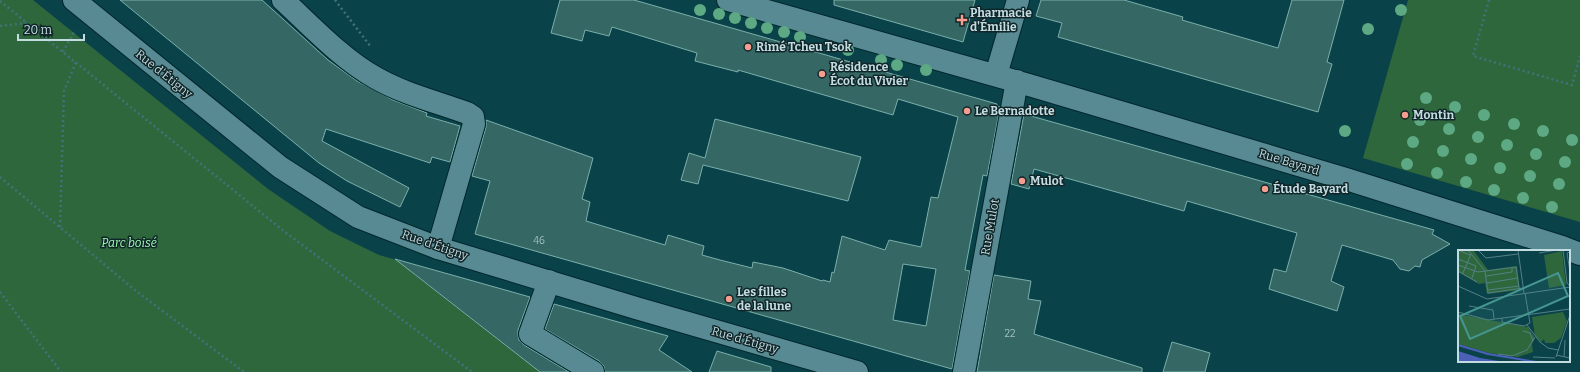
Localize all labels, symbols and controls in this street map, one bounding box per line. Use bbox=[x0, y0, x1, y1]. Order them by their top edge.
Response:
place label: Pharmacie d'Émilie bbox=[970, 6, 1032, 34]
marker: Pharmacie d'Émilie bbox=[957, 15, 967, 25]
scale bar bbox=[18, 16, 84, 42]
text: 20 m bbox=[24, 23, 53, 37]
place label: Rimé Tcheu Tsok bbox=[756, 40, 853, 54]
marker: Rimé Tcheu Tsok bbox=[743, 42, 753, 52]
street label: Rue d'Étigny bbox=[133, 46, 196, 102]
place label: Résidence Écot du Vivier bbox=[830, 60, 909, 88]
marker: Résidence Écot du Vivier bbox=[817, 69, 827, 79]
place label: Le Bernadotte bbox=[975, 104, 1055, 118]
marker: Le Bernadotte bbox=[962, 106, 972, 116]
place label: Montin bbox=[1413, 108, 1455, 122]
marker: Montin bbox=[1400, 110, 1410, 120]
street label: Rue Bayard bbox=[1257, 146, 1321, 178]
place label: Mulot bbox=[1030, 174, 1064, 188]
marker: Mulot bbox=[1017, 176, 1027, 186]
place label: Étude Bayard bbox=[1273, 180, 1349, 196]
marker: Étude Bayard bbox=[1260, 184, 1270, 194]
street label: Rue Mulot bbox=[978, 197, 1002, 256]
street label: Rue d'Étigny bbox=[400, 226, 471, 263]
house number: 46 bbox=[533, 235, 545, 247]
park label: Parc boisé bbox=[101, 236, 157, 250]
inset map bbox=[1458, 250, 1570, 362]
place label: Les filles de la lune bbox=[737, 285, 792, 313]
marker: Les filles de la lune bbox=[724, 294, 734, 304]
street label: Rue d'Étigny bbox=[710, 323, 781, 356]
house number: 22 bbox=[1005, 328, 1015, 340]

